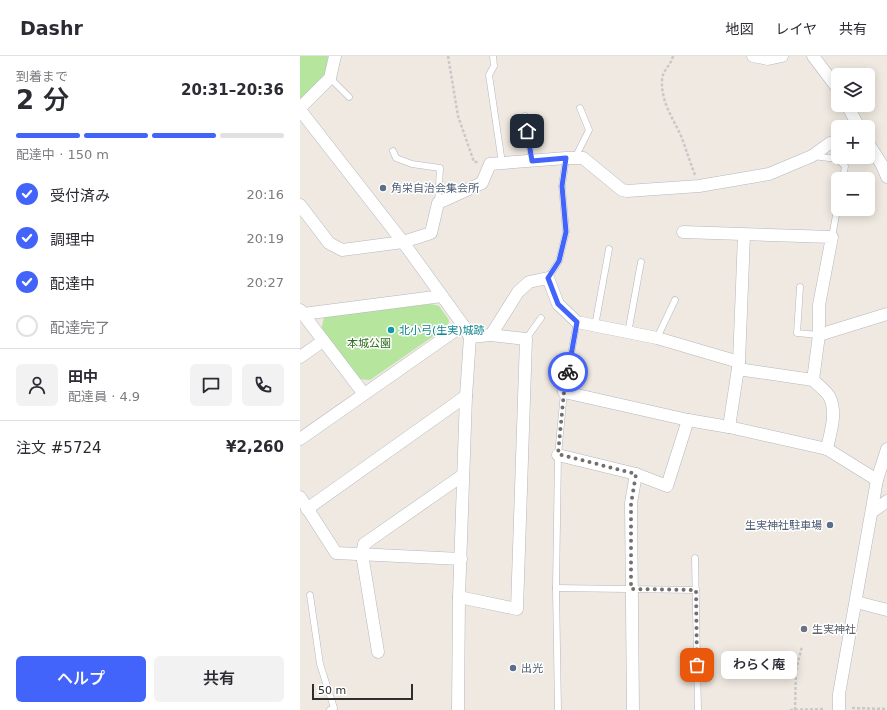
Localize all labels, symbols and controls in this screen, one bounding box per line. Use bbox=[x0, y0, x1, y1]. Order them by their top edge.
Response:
text: Dashr bbox=[20, 17, 83, 39]
text: 地図 bbox=[725, 21, 753, 37]
text: レイヤ bbox=[775, 21, 817, 37]
text: 共有 bbox=[839, 21, 867, 37]
map controls bbox=[831, 68, 875, 216]
button: layers bbox=[831, 68, 875, 112]
text: 到着まで bbox=[16, 69, 68, 84]
text: 20:31–20:36 bbox=[181, 81, 284, 99]
text: 2 分 bbox=[16, 85, 69, 115]
pin bbox=[510, 114, 544, 148]
icon: home bbox=[516, 120, 538, 142]
button: + bbox=[831, 120, 875, 164]
text: 配達中 · 150 m bbox=[16, 147, 109, 162]
button: − bbox=[831, 172, 875, 216]
place label: 角栄自治会集会所 bbox=[391, 182, 480, 195]
icon: check bbox=[16, 183, 38, 205]
marker: 角栄自治会集会所 bbox=[378, 183, 388, 193]
text: 受付済み bbox=[50, 187, 110, 205]
text: 20:16 bbox=[247, 187, 284, 202]
icon: check bbox=[16, 227, 38, 249]
text: 調理中 bbox=[50, 231, 95, 249]
text: 20:19 bbox=[247, 231, 284, 246]
icon: check bbox=[16, 271, 38, 293]
text: 配達中 bbox=[50, 275, 95, 293]
text: 20:27 bbox=[247, 275, 284, 290]
text: 配達完了 bbox=[50, 319, 110, 337]
place label: 北小弓(生実)城跡 bbox=[399, 324, 485, 337]
marker: 北小弓(生実)城跡 bbox=[386, 325, 396, 335]
park label: 本城公園 bbox=[347, 337, 391, 350]
courier bbox=[548, 352, 588, 392]
icon: bike bbox=[557, 361, 579, 383]
button: person bbox=[16, 364, 58, 406]
button: chat bbox=[190, 364, 232, 406]
button: phone bbox=[242, 364, 284, 406]
text: 田中 bbox=[68, 368, 98, 386]
text: 配達員 · 4.9 bbox=[68, 389, 140, 404]
text: ¥2,260 bbox=[226, 438, 284, 456]
text: 注文 #5724 bbox=[16, 439, 102, 457]
place label: 生実神社駐車場 bbox=[745, 519, 822, 532]
marker: 生実神社駐車場 bbox=[825, 520, 835, 530]
place label: 生実神社 bbox=[812, 623, 856, 636]
marker: 生実神社 bbox=[799, 624, 809, 634]
pin bbox=[680, 648, 714, 682]
callout: わらく庵 bbox=[721, 651, 797, 679]
icon: bag bbox=[686, 654, 708, 676]
button: ヘルプ bbox=[16, 656, 146, 702]
button: 共有 bbox=[154, 656, 284, 702]
text: わらく庵 bbox=[733, 657, 785, 672]
place label: 出光 bbox=[521, 662, 543, 675]
marker: 出光 bbox=[508, 663, 518, 673]
scale bar bbox=[312, 682, 413, 701]
text: 50 m bbox=[318, 684, 346, 697]

